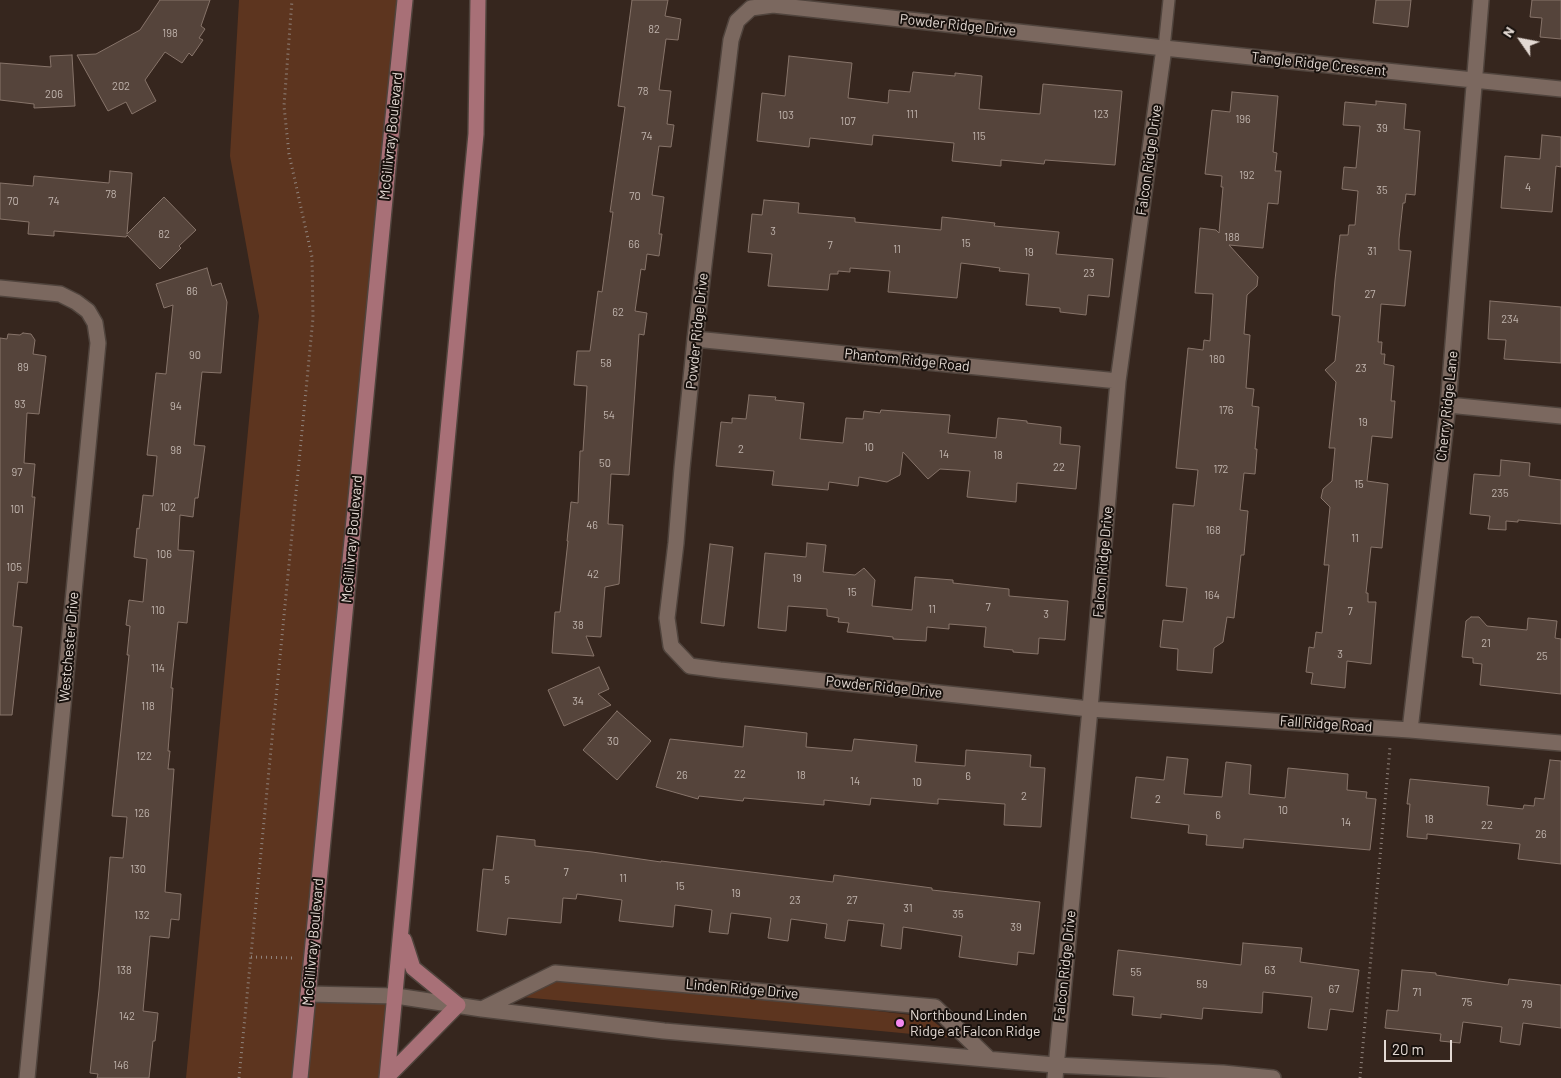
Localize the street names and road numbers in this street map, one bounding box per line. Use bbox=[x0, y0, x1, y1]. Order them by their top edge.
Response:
street label: Powder Ridge Drive bbox=[899, 11, 1017, 39]
street label: Tangle Ridge Crescent bbox=[1251, 49, 1387, 79]
street label: McGillivray Boulevard bbox=[376, 71, 406, 201]
street label: Falcon Ridge Drive bbox=[1133, 103, 1165, 217]
street label: Powder Ridge Drive bbox=[683, 272, 711, 390]
street label: Phantom Ridge Road bbox=[844, 345, 970, 375]
street label: Cherry Ridge Lane bbox=[1433, 350, 1461, 462]
street label: McGillivray Boulevard bbox=[338, 474, 366, 604]
street label: Falcon Ridge Drive bbox=[1090, 506, 1116, 618]
street label: Westchester Drive bbox=[56, 591, 82, 703]
street label: Powder Ridge Drive bbox=[825, 673, 943, 701]
street label: Fall Ridge Road bbox=[1279, 712, 1373, 736]
street label: McGillivray Boulevard bbox=[299, 877, 327, 1007]
street label: Falcon Ridge Drive bbox=[1051, 910, 1079, 1022]
street label: Linden Ridge Drive bbox=[685, 976, 799, 1002]

